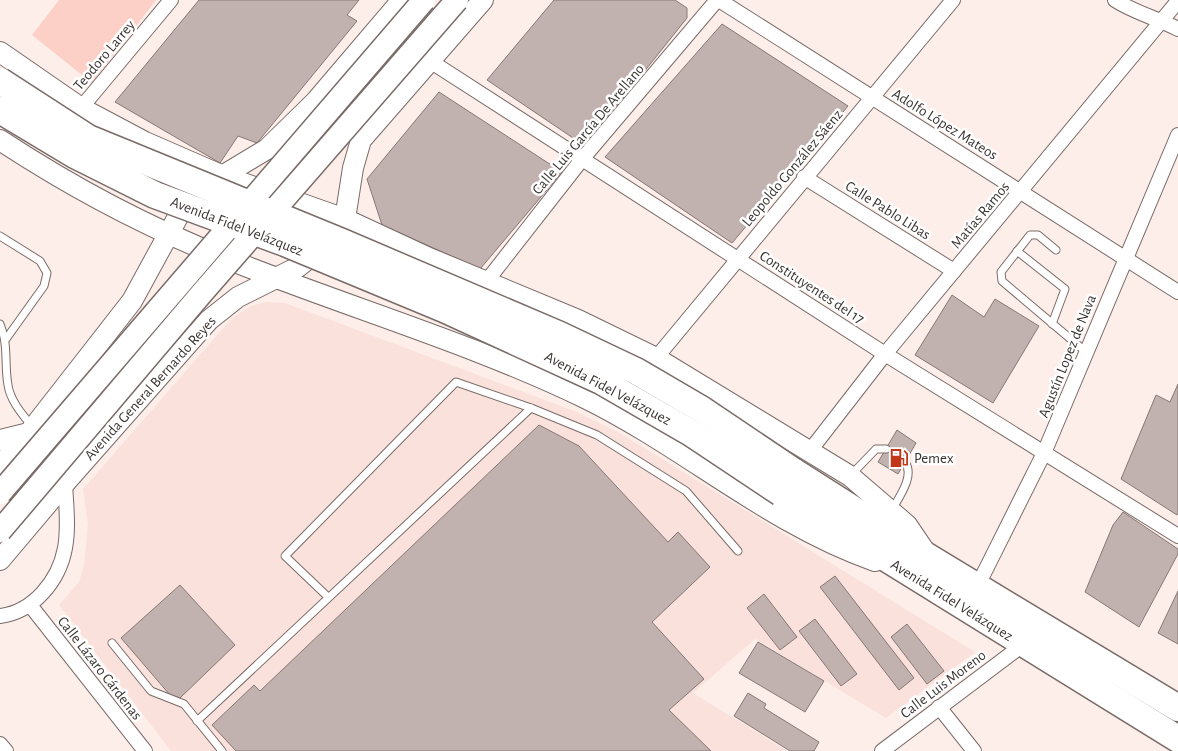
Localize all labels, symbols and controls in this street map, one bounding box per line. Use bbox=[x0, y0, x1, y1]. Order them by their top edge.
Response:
street label: Teodoro Larrey bbox=[71, 17, 138, 93]
street label: Calle Luis García De Arellano bbox=[530, 61, 647, 197]
street label: Adolfo López Mateos bbox=[889, 86, 1000, 163]
street label: Leopoldo González Sáenz bbox=[739, 107, 845, 230]
street label: Calle Pablo Libas bbox=[843, 178, 933, 243]
street label: Matías Ramos bbox=[948, 179, 1012, 251]
street label: Avenida Fidel Velázquez bbox=[168, 194, 305, 259]
street label: Constituyentes del 17 bbox=[757, 248, 867, 327]
street label: Agustín Lopez de Nava bbox=[1036, 292, 1099, 420]
street label: Avenida General Bernardo Reyes bbox=[82, 313, 219, 463]
street label: Avenida Fidel Velázquez bbox=[542, 349, 673, 428]
fuel station icon: Pemex bbox=[888, 447, 910, 469]
place label: Pemex bbox=[914, 451, 954, 466]
street label: Avenida Fidel Velázquez bbox=[888, 557, 1015, 644]
street label: Calle Lázaro Cárdenas bbox=[55, 614, 145, 723]
street label: Calle Luis Moreno bbox=[898, 648, 989, 721]

